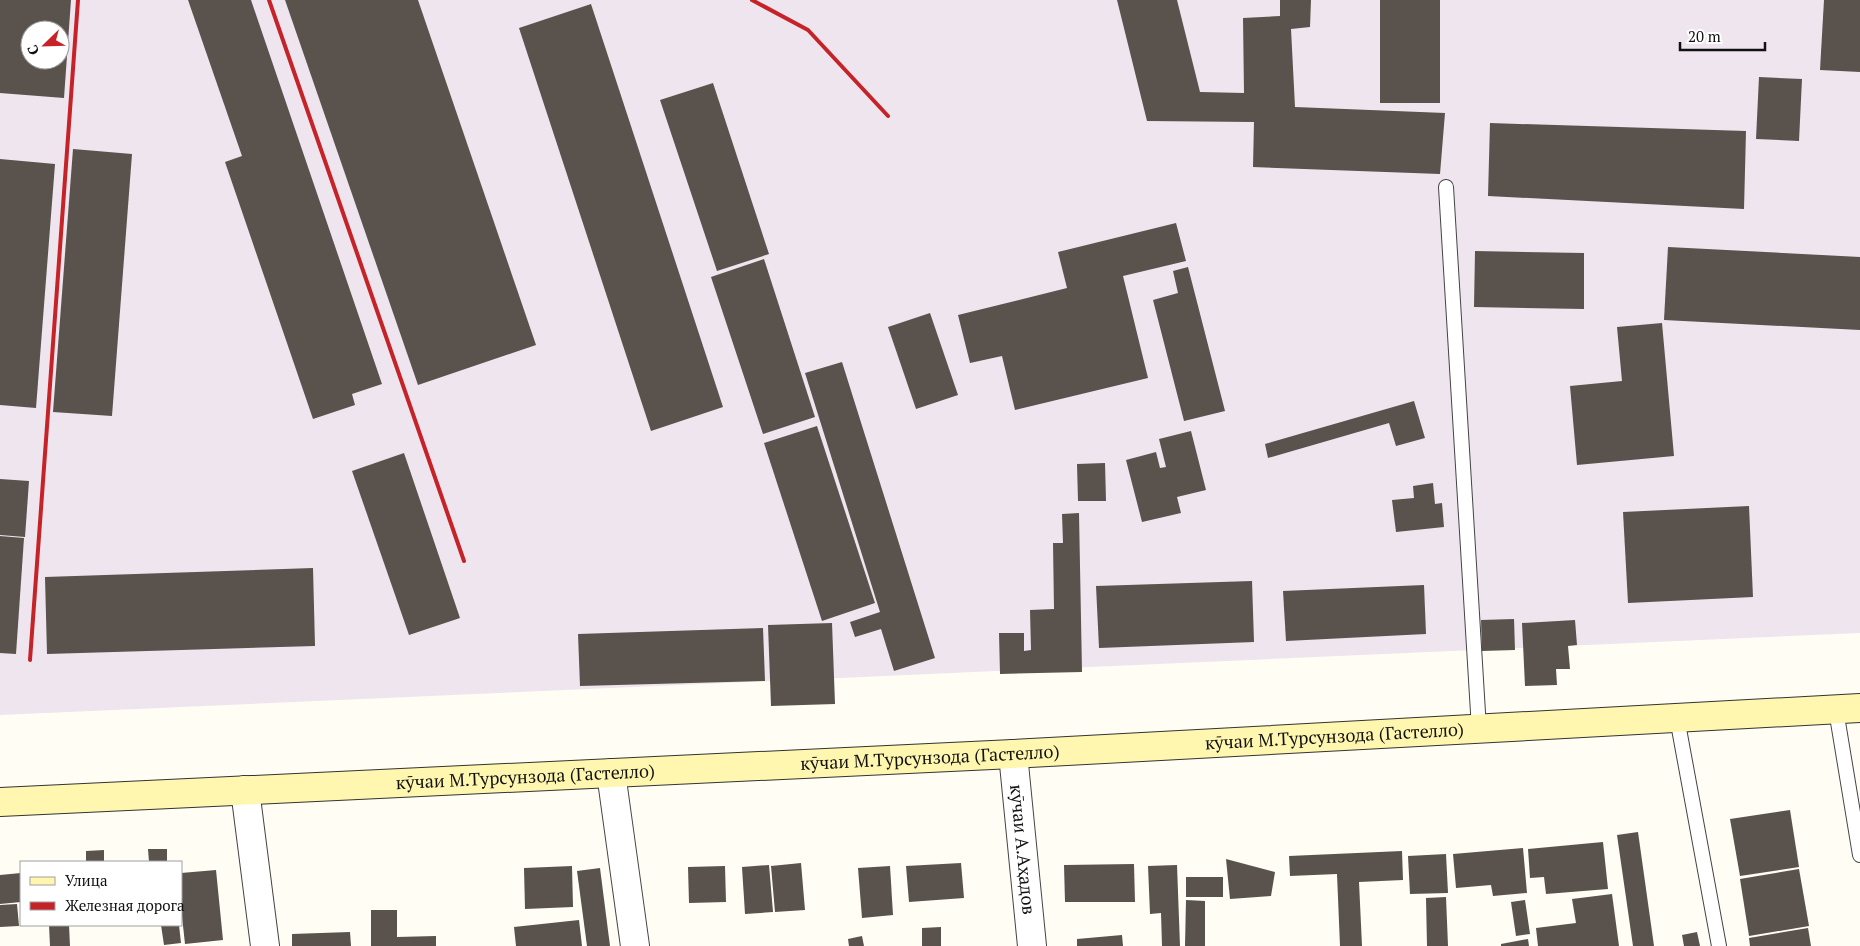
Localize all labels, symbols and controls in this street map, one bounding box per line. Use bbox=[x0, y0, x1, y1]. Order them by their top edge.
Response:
north arrow bbox=[20, 20, 70, 70]
scale bar bbox=[1680, 20, 1765, 52]
text: 20 m bbox=[1688, 26, 1721, 46]
text: С bbox=[22, 42, 43, 58]
street label: кӯчаи М.Турсунзода (Гастелло) bbox=[1204, 717, 1465, 755]
street label: кӯчаи М.Турсунзода (Гастелло) bbox=[800, 738, 1060, 775]
street label: кӯчаи М.Турсунзода (Гастелло) bbox=[395, 758, 656, 794]
street label: кӯчаи А.Аҳадов bbox=[1005, 783, 1042, 916]
legend bbox=[20, 861, 182, 926]
text: Улица bbox=[65, 870, 108, 890]
text: Железная дорога bbox=[65, 895, 185, 915]

